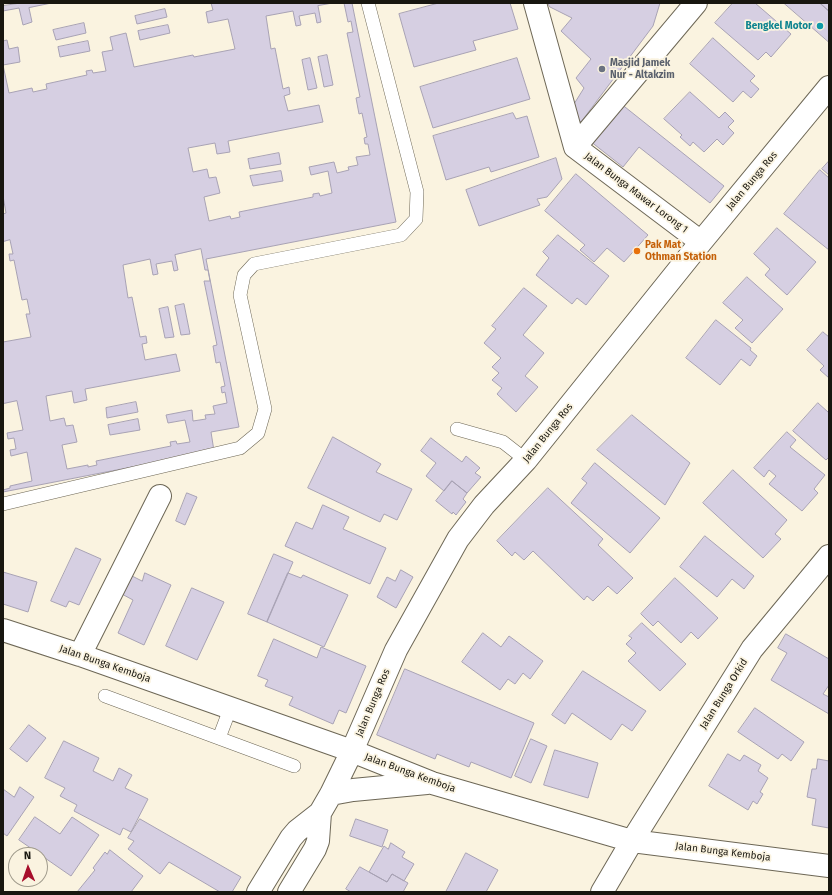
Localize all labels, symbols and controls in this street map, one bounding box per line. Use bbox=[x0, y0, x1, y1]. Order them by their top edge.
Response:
place label: Bengkel Motor bbox=[746, 20, 812, 32]
marker: Bengkel Motor bbox=[815, 21, 825, 31]
place label: Masjid Jamek Nur - Altakzim bbox=[610, 57, 675, 80]
marker: Masjid Jamek Nur - Altakzim bbox=[597, 64, 607, 74]
street label: Jalan Bunga Ros bbox=[724, 149, 780, 213]
street label: Jalan Bunga Mawar Lorong 1 bbox=[582, 150, 690, 236]
place label: Pak Mat Othman Station bbox=[645, 239, 717, 262]
marker: Pak Mat Othman Station bbox=[632, 246, 642, 256]
street label: Jalan Bunga Ros bbox=[521, 401, 575, 465]
street label: Jalan Bunga Kemboja bbox=[58, 643, 152, 685]
street label: Jalan Bunga Orkid bbox=[698, 657, 750, 731]
street label: Jalan Bunga Ros bbox=[353, 667, 393, 739]
street label: Jalan Bunga Kemboja bbox=[363, 751, 457, 795]
street label: Jalan Bunga Kemboja bbox=[675, 840, 771, 864]
north arrow bbox=[8, 847, 48, 887]
text: N bbox=[24, 849, 31, 862]

